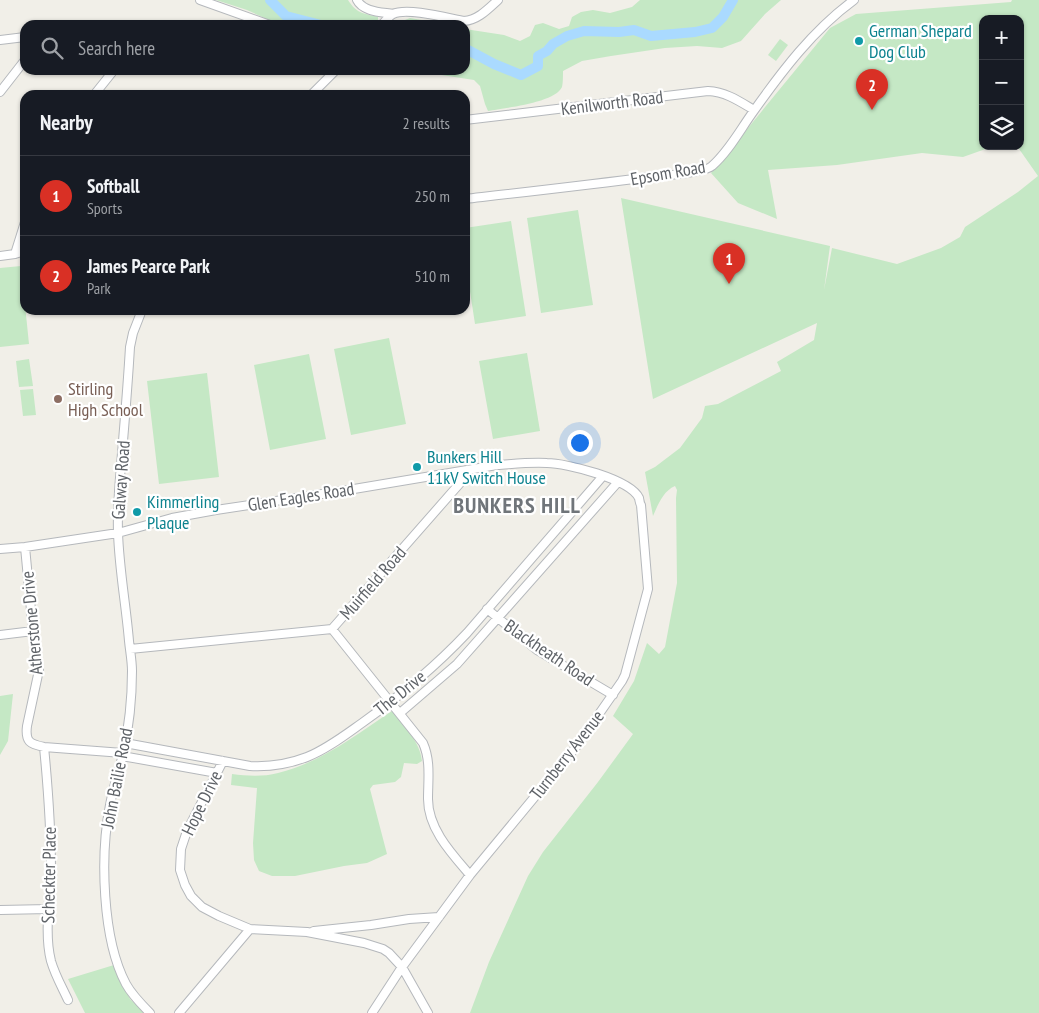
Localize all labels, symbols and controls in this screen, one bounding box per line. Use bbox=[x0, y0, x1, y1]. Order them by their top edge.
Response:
map controls bbox=[979, 15, 1024, 150]
button: + bbox=[979, 15, 1024, 60]
place label: German Shepard Dog Club bbox=[869, 19, 972, 63]
search box bbox=[20, 20, 470, 75]
icon: search bbox=[38, 34, 66, 62]
marker: German Shepard Dog Club bbox=[853, 35, 865, 47]
text: Search here bbox=[78, 36, 155, 60]
button: − bbox=[979, 60, 1024, 105]
pin: 2 bbox=[856, 69, 888, 110]
street label: Kenilworth Road bbox=[560, 85, 664, 120]
button: layers bbox=[979, 105, 1024, 150]
text: Nearby bbox=[40, 109, 93, 136]
text: 2 results bbox=[403, 113, 450, 133]
street label: Epsom Road bbox=[629, 155, 707, 190]
text: Softball bbox=[87, 174, 140, 198]
text: 1 bbox=[52, 186, 60, 206]
text: 250 m bbox=[415, 186, 450, 206]
text: Sports bbox=[87, 198, 122, 218]
pin: 1 bbox=[713, 243, 745, 284]
text: James Pearce Park bbox=[87, 254, 210, 278]
text: 2 bbox=[52, 266, 60, 286]
text: 510 m bbox=[415, 266, 450, 286]
text: Park bbox=[87, 278, 111, 298]
place label: Stirling High School bbox=[68, 377, 144, 421]
marker: Stirling High School bbox=[52, 393, 64, 405]
your location bbox=[567, 430, 593, 456]
street label: Galway Road bbox=[106, 440, 135, 520]
place label: Bunkers Hill 11kV Switch House bbox=[427, 445, 546, 489]
marker: Bunkers Hill 11kV Switch House bbox=[411, 461, 423, 473]
street label: Glen Eagles Road bbox=[246, 477, 356, 516]
place label: Kimmerling Plaque bbox=[147, 490, 219, 534]
district label: BUNKERS HILL bbox=[453, 491, 581, 519]
marker: Kimmerling Plaque bbox=[131, 506, 143, 518]
street label: Muirfield Road bbox=[334, 541, 411, 624]
street label: Atherstone Drive bbox=[16, 570, 47, 676]
street label: Blackheath Road bbox=[500, 614, 598, 691]
street label: The Drive bbox=[369, 665, 430, 720]
street label: Turnberry Avenue bbox=[524, 705, 609, 804]
street label: John Bailie Road bbox=[95, 726, 137, 831]
street label: Hope Drive bbox=[176, 767, 227, 839]
street label: Scheckter Place bbox=[36, 826, 61, 924]

